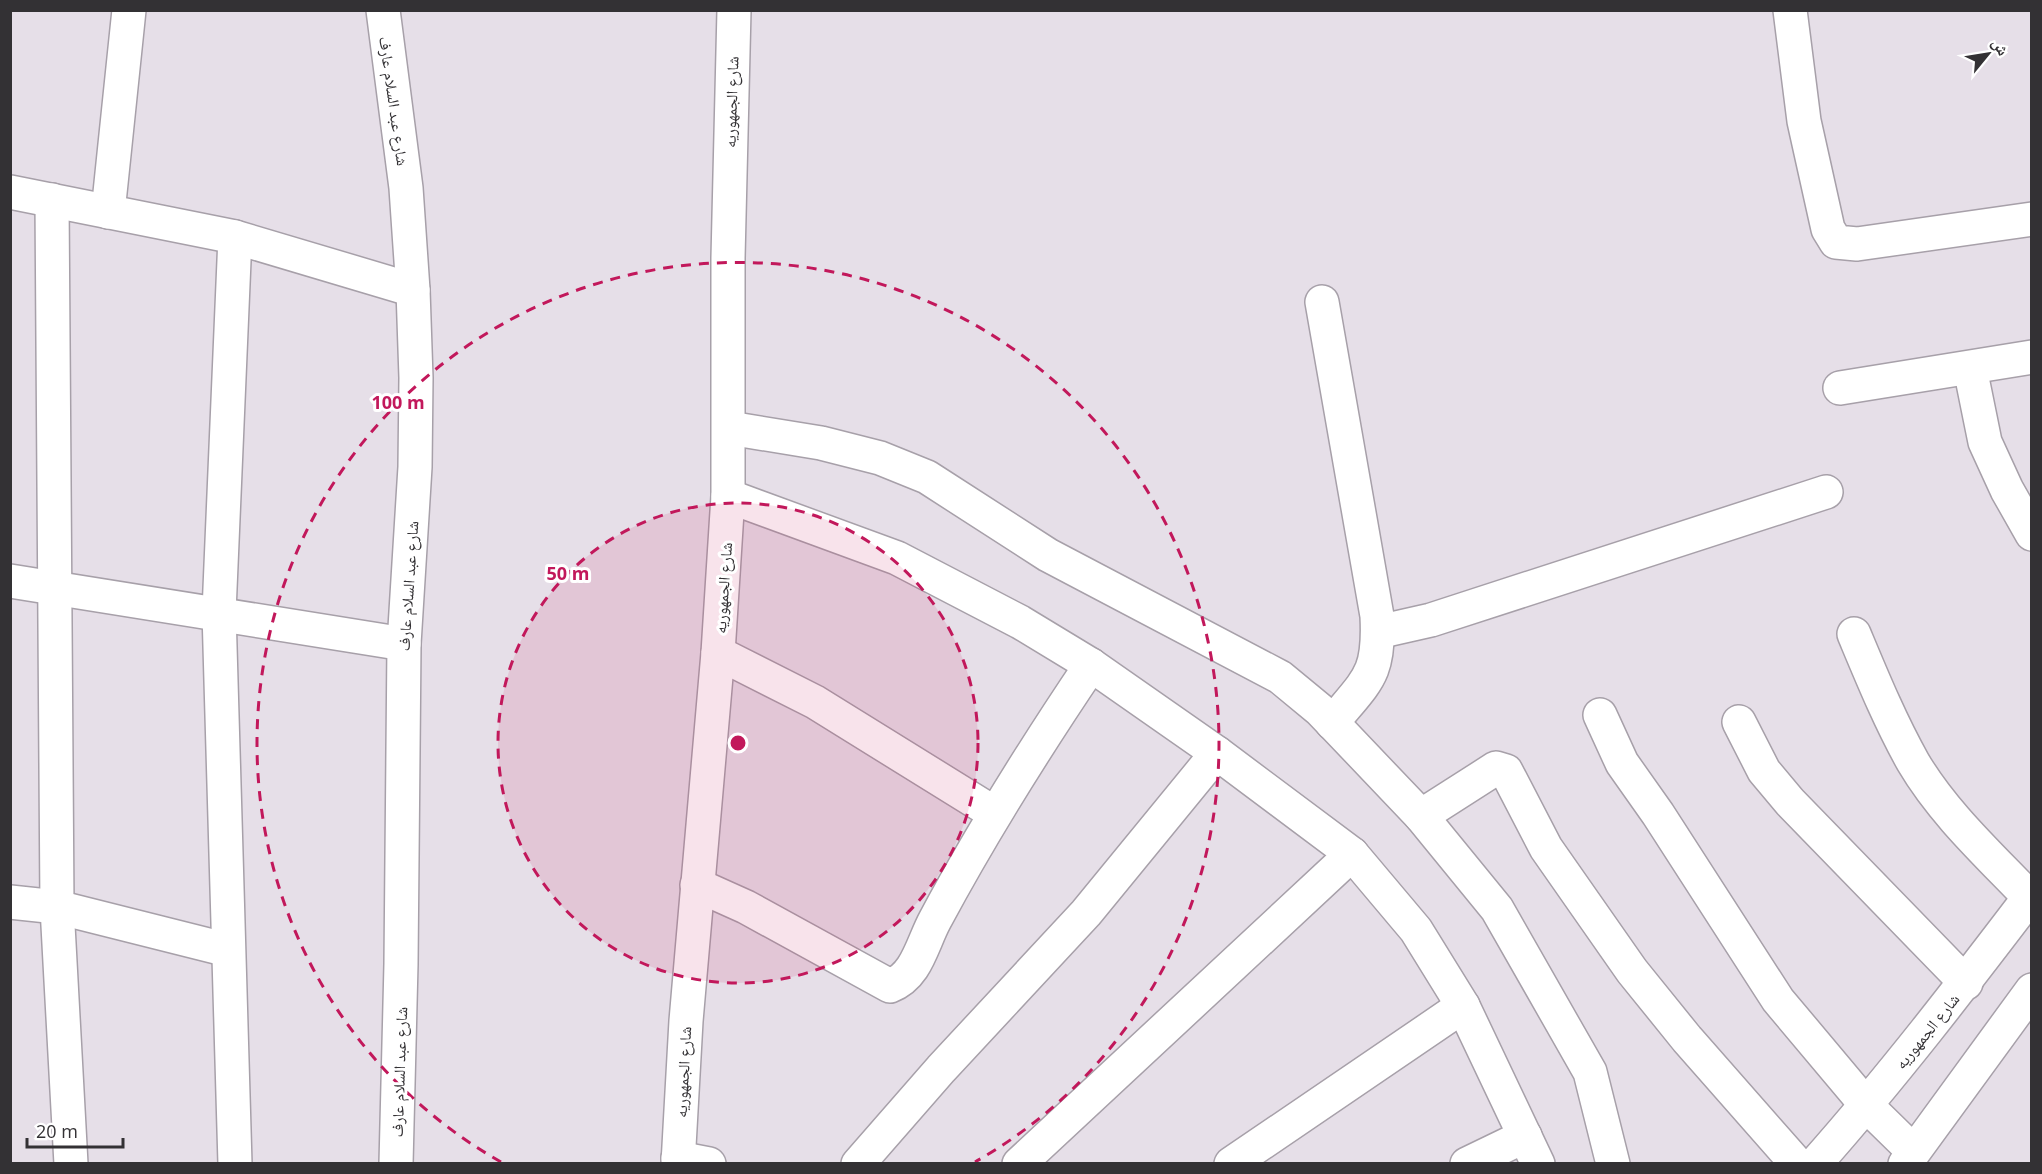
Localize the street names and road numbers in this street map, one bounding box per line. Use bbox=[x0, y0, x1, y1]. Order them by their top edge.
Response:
street label: شارع عبد السلام عارف bbox=[374, 35, 414, 167]
street label: شارع الجمهوريه bbox=[718, 56, 744, 148]
street label: شارع عبد السلام عارف bbox=[392, 520, 424, 652]
street label: شارع الجمهوريه bbox=[709, 542, 737, 634]
street label: شارع الجمهوريه bbox=[1890, 989, 1964, 1073]
street label: شارع عبد السلام عارف bbox=[386, 1006, 412, 1138]
street label: شارع الجمهوريه bbox=[670, 1026, 696, 1118]

